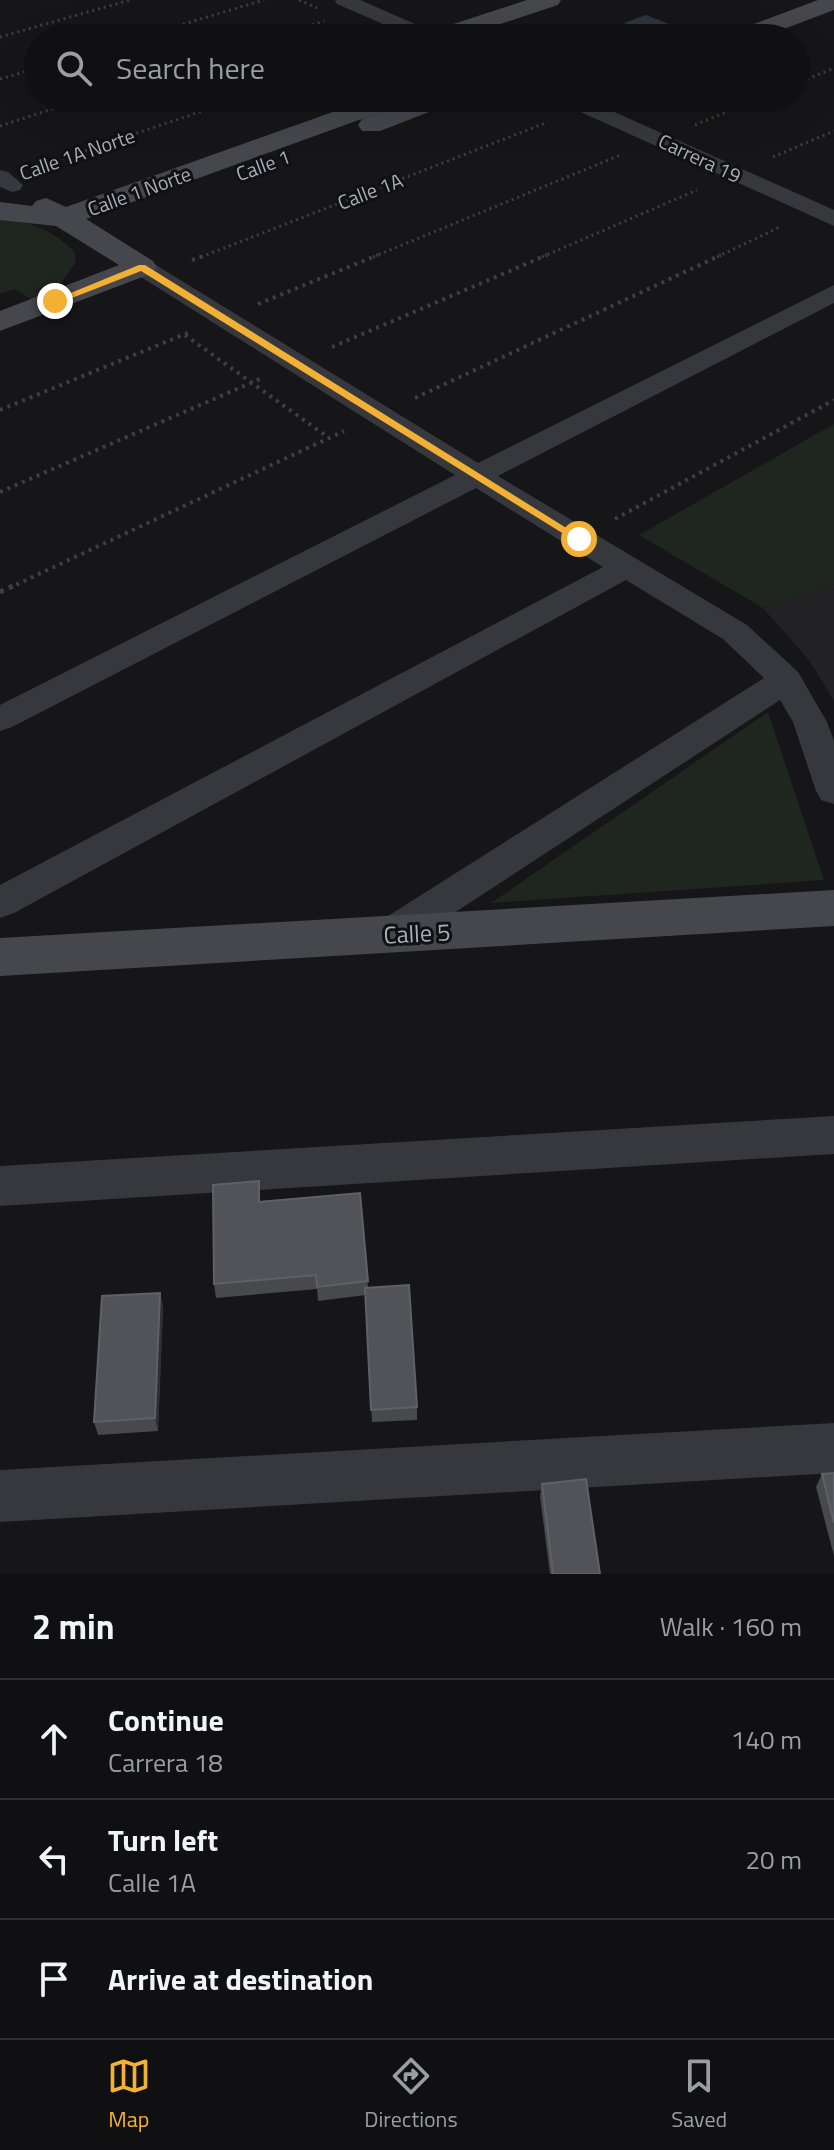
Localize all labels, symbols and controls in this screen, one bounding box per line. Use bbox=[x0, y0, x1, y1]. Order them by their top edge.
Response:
search box bbox=[24, 24, 810, 112]
text: Search here bbox=[116, 45, 265, 91]
icon: search bbox=[52, 46, 96, 90]
street label: Calle 1A Norte bbox=[15, 120, 139, 188]
street label: Carrera 19 bbox=[653, 125, 747, 191]
street label: Calle 1 bbox=[231, 141, 295, 189]
street label: Calle 1 Norte bbox=[83, 158, 195, 224]
street label: Calle 1A bbox=[333, 164, 407, 218]
route end bbox=[37, 283, 73, 319]
route start bbox=[561, 521, 597, 557]
street label: Calle 5 bbox=[383, 913, 451, 953]
text: 2 min bbox=[32, 1600, 115, 1652]
text: Walk · 160 m bbox=[660, 1607, 802, 1646]
text: Continue bbox=[108, 1697, 224, 1743]
icon: ahead bbox=[32, 1717, 76, 1761]
text: 140 m bbox=[731, 1720, 802, 1759]
text: Carrera 18 bbox=[108, 1743, 223, 1782]
text: Turn left bbox=[108, 1817, 218, 1863]
icon: left bbox=[32, 1837, 76, 1881]
text: 20 m bbox=[745, 1840, 802, 1879]
text: Calle 1A bbox=[108, 1863, 196, 1902]
text: Arrive at destination bbox=[108, 1956, 373, 2002]
icon: arrive bbox=[32, 1957, 76, 2001]
tab: Map bbox=[107, 2054, 151, 2136]
tab: Directions bbox=[364, 2054, 458, 2136]
tab: Saved bbox=[671, 2054, 727, 2136]

